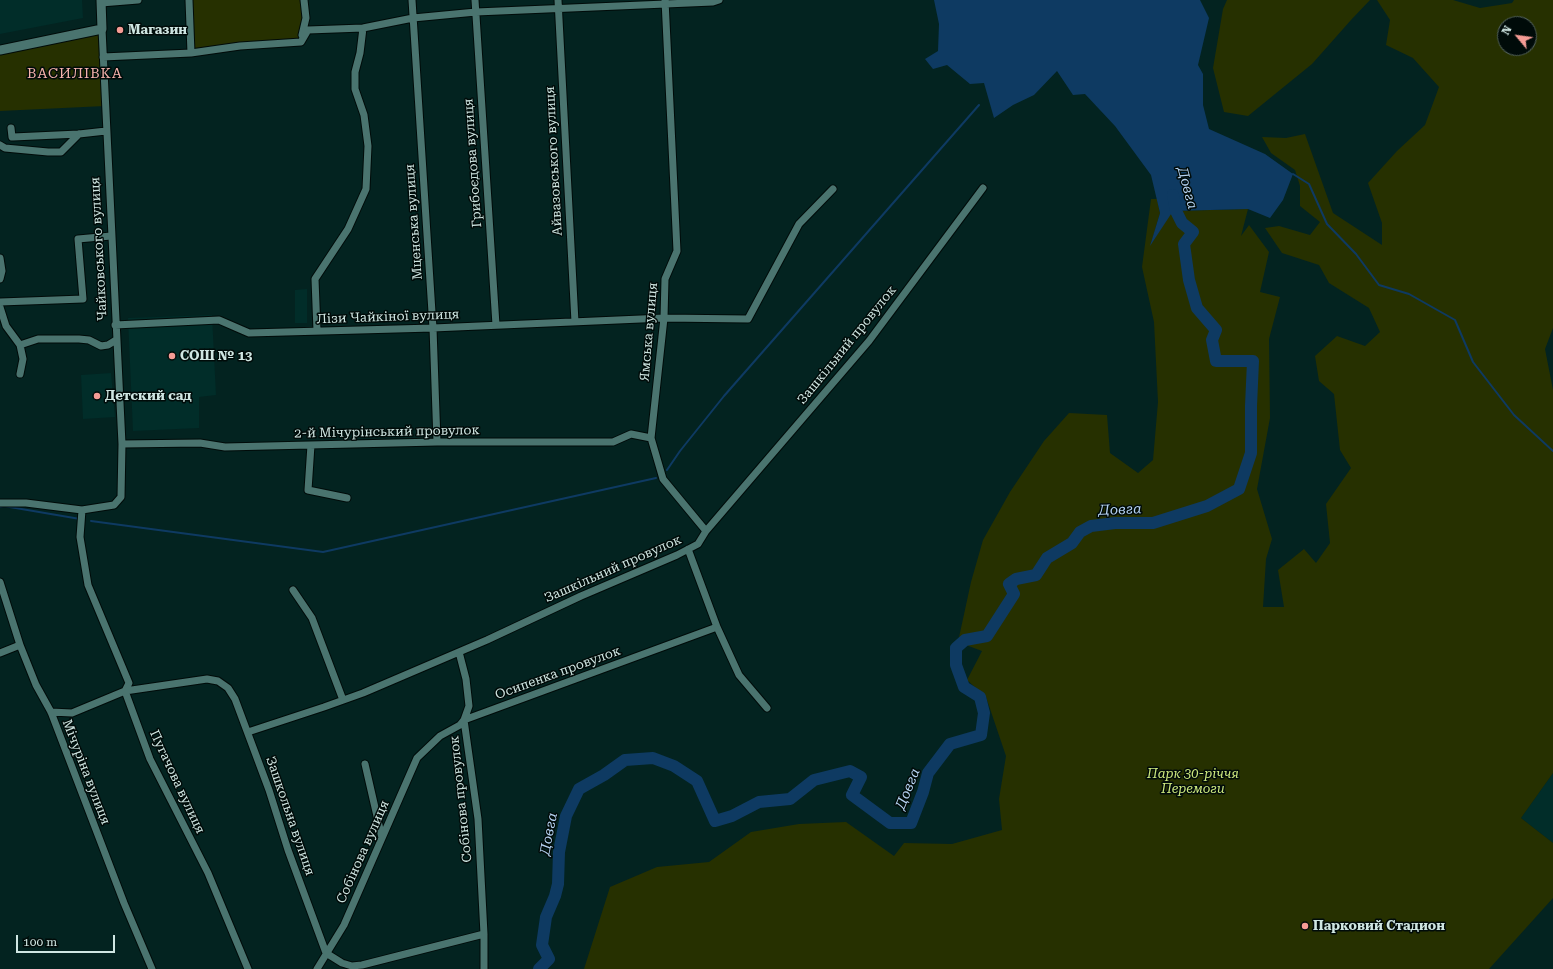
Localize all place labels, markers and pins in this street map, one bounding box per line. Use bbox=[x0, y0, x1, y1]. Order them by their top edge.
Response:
place label: Магазин bbox=[128, 22, 187, 38]
marker: Магазин bbox=[115, 25, 125, 35]
place label: СОШ № 13 bbox=[180, 348, 252, 364]
marker: СОШ № 13 bbox=[167, 351, 177, 361]
place label: Детский сад bbox=[105, 388, 192, 404]
marker: Детский сад bbox=[92, 391, 102, 401]
place label: Парковий Стадион bbox=[1313, 918, 1445, 934]
marker: Парковий Стадион bbox=[1300, 921, 1310, 931]

